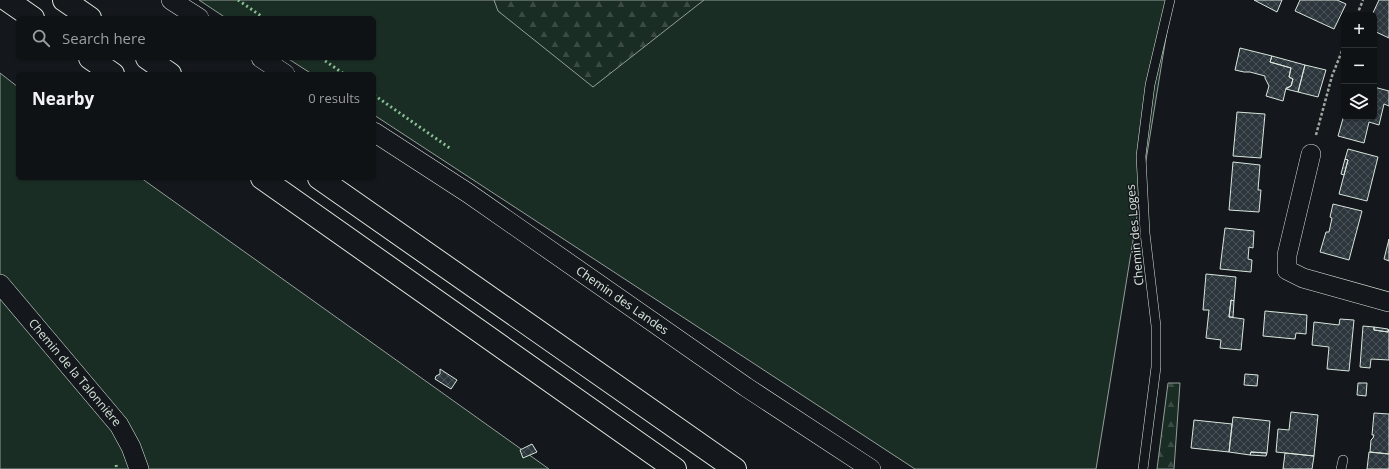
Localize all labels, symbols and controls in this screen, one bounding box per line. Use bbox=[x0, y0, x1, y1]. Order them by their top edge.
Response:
map controls bbox=[1341, 12, 1377, 120]
button: + bbox=[1341, 12, 1377, 48]
search box bbox=[16, 16, 376, 60]
icon: search bbox=[30, 27, 52, 49]
text: Search here bbox=[62, 28, 146, 48]
button: − bbox=[1341, 48, 1377, 84]
button: layers bbox=[1341, 84, 1377, 120]
text: Nearby bbox=[32, 87, 94, 110]
text: 0 results bbox=[308, 89, 360, 107]
street label: Chemin des Loges bbox=[1122, 183, 1147, 286]
street label: Chemin des Landes bbox=[573, 262, 672, 339]
street label: Chemin de la Talonnière bbox=[25, 315, 126, 430]

